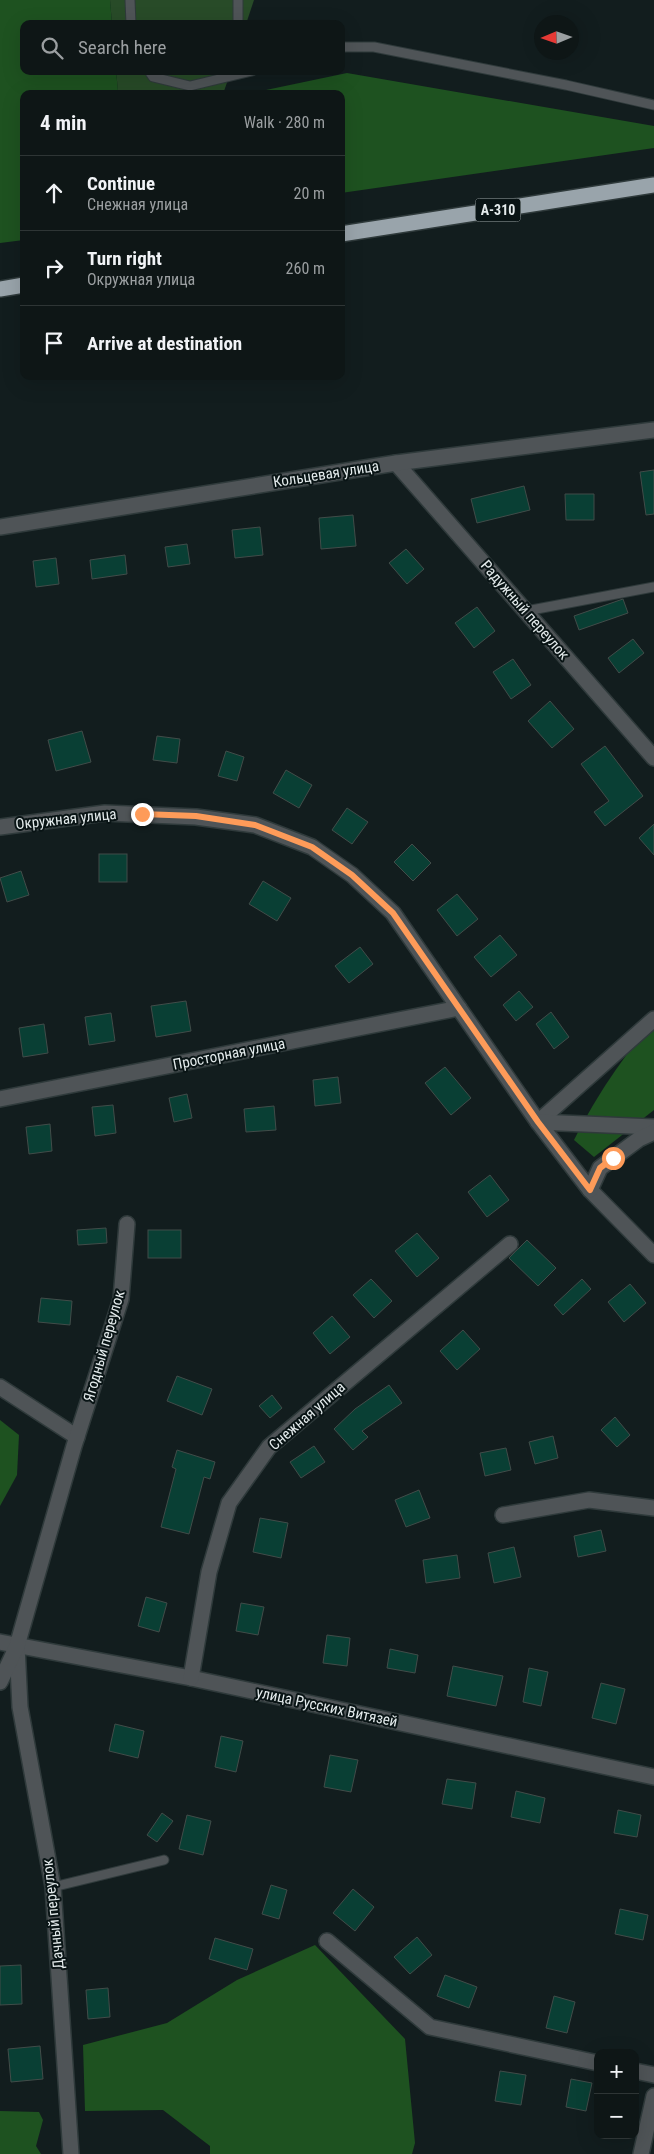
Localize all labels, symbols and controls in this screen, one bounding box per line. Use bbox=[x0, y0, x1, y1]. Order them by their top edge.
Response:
north arrow bbox=[534, 15, 579, 60]
search box bbox=[20, 20, 345, 75]
icon: search bbox=[38, 34, 66, 62]
text: Search here bbox=[78, 36, 166, 59]
text: 4 min bbox=[40, 111, 87, 135]
text: Walk · 280 m bbox=[244, 113, 325, 132]
text: Continue bbox=[87, 172, 155, 195]
icon: ahead bbox=[40, 179, 68, 207]
text: 20 m bbox=[293, 184, 325, 203]
text: Снежная улица bbox=[87, 195, 188, 214]
road number: А-310 bbox=[476, 198, 520, 222]
text: Turn right bbox=[87, 247, 162, 270]
icon: right bbox=[40, 254, 68, 282]
text: 260 m bbox=[286, 259, 325, 278]
text: Окружная улица bbox=[87, 270, 195, 289]
icon: arrive bbox=[40, 329, 68, 357]
text: Arrive at destination bbox=[87, 332, 242, 355]
street label: Кольцевая улица bbox=[272, 457, 380, 491]
street label: Радужный переулок bbox=[477, 557, 573, 663]
route end bbox=[131, 803, 154, 826]
street label: Окружная улица bbox=[15, 805, 117, 833]
street label: Просторная улица bbox=[171, 1034, 287, 1074]
route start bbox=[602, 1147, 625, 1170]
street label: Ягодный переулок bbox=[79, 1288, 129, 1404]
street label: Снежная улица bbox=[265, 1378, 349, 1454]
street label: улица Русских Витязей bbox=[255, 1683, 399, 1731]
street label: Дачный переулок bbox=[38, 1858, 68, 1970]
map controls bbox=[594, 2049, 639, 2139]
button: + bbox=[594, 2049, 639, 2094]
button: − bbox=[594, 2094, 639, 2139]

